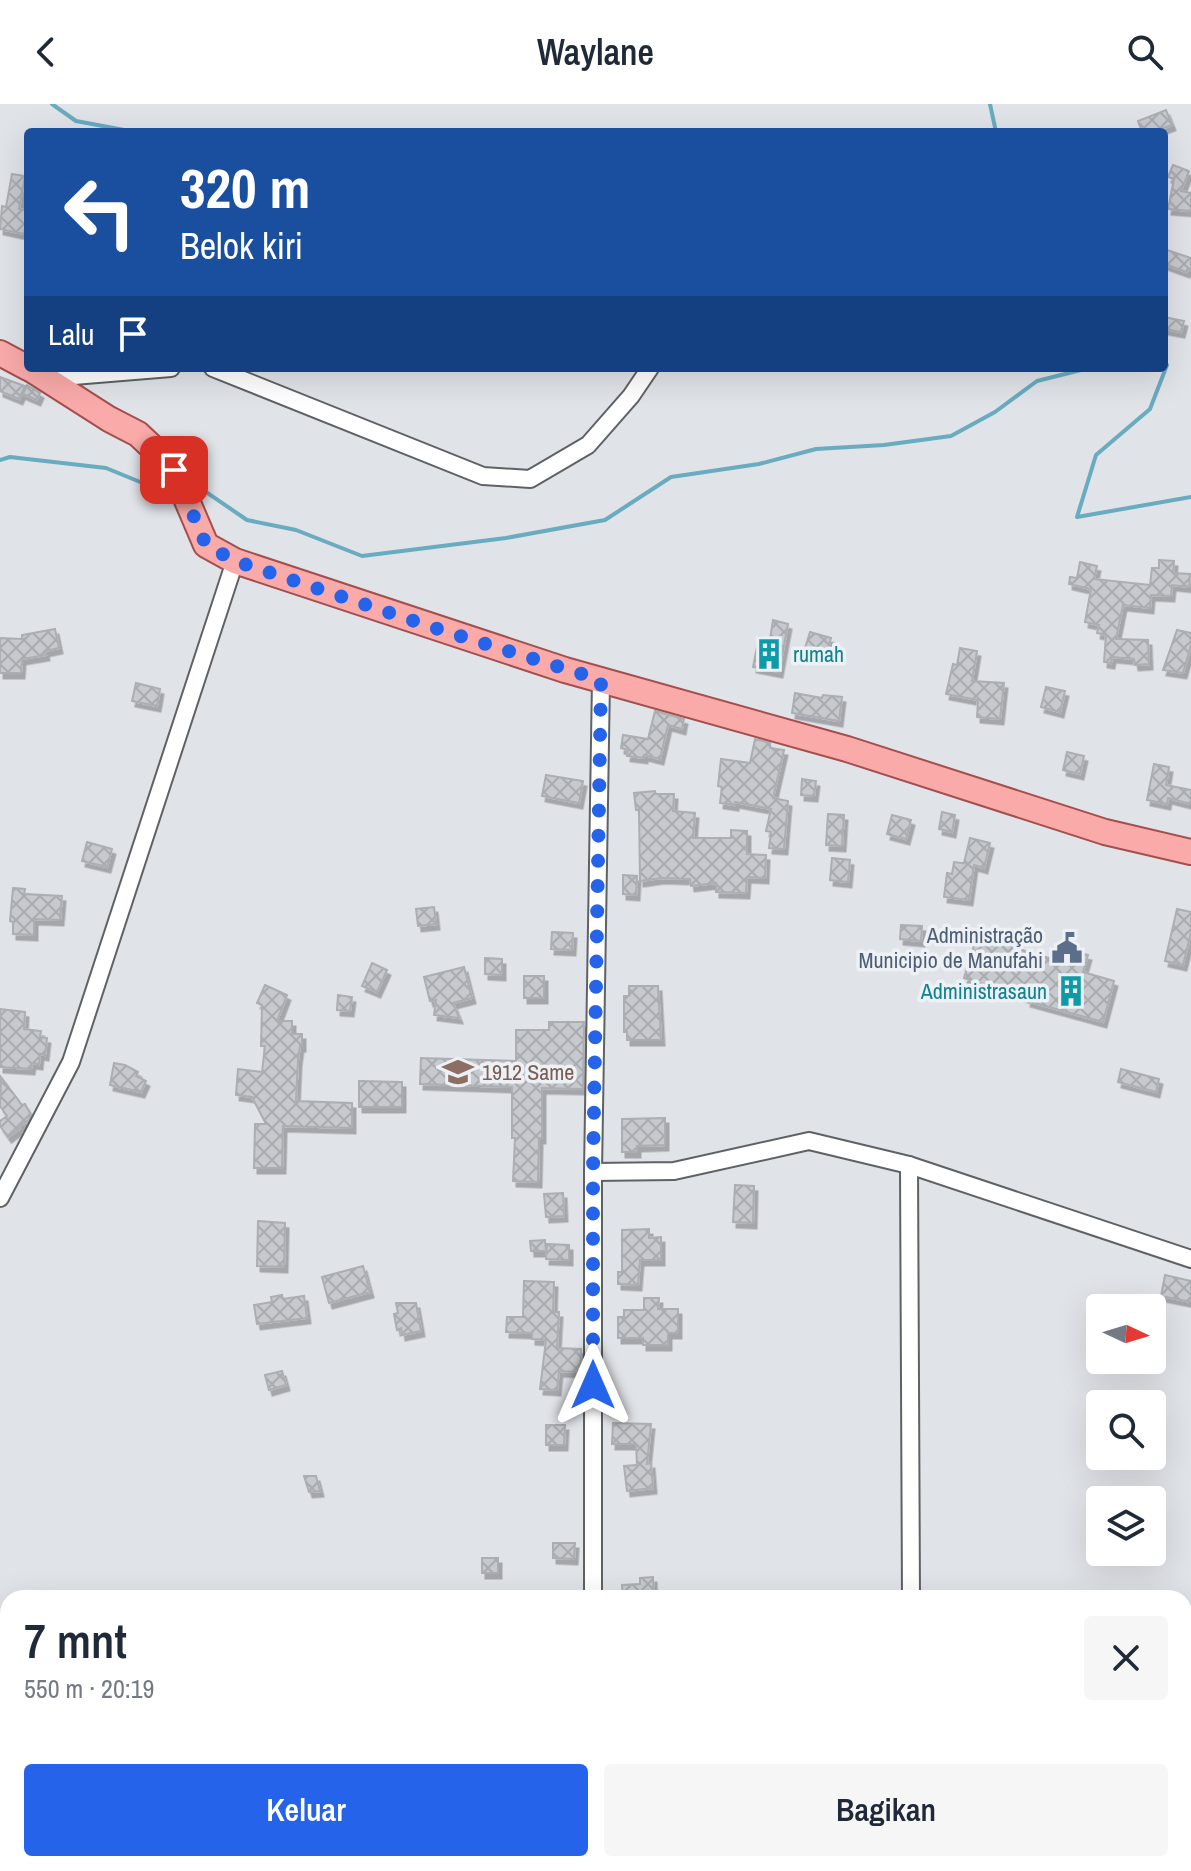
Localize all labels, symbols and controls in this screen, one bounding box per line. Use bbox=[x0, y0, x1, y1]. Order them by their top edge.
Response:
text: Waylane bbox=[537, 28, 654, 76]
icon: back bbox=[24, 30, 68, 74]
icon: search bbox=[1123, 30, 1167, 74]
text: 320 m bbox=[180, 150, 310, 225]
icon: left bbox=[48, 160, 152, 264]
text: Belok kiri bbox=[180, 222, 303, 270]
icon: arrive bbox=[111, 312, 155, 356]
text: Lalu bbox=[48, 314, 95, 354]
pin bbox=[140, 436, 208, 504]
icon: arrive bbox=[152, 448, 196, 492]
building icon: rumah bbox=[752, 637, 786, 671]
place label: rumah bbox=[793, 639, 844, 669]
place label: Administração Municipio de Manufahi bbox=[858, 920, 1043, 975]
public building icon: Administração Municipio de Manufahi bbox=[1050, 931, 1084, 965]
building icon: Administrasaun bbox=[1054, 974, 1088, 1008]
place label: Administrasaun bbox=[920, 976, 1047, 1006]
school or university icon: 1912 Same bbox=[441, 1055, 475, 1089]
place label: 1912 Same bbox=[482, 1057, 574, 1087]
north arrow bbox=[1086, 1294, 1166, 1374]
map controls bbox=[1086, 1294, 1166, 1566]
position arrow bbox=[551, 1343, 635, 1427]
button: search bbox=[1086, 1390, 1166, 1470]
button: layers bbox=[1086, 1486, 1166, 1566]
text: 7 mnt bbox=[24, 1608, 127, 1673]
button: close bbox=[1084, 1616, 1168, 1700]
text: 550 m · 20:19 bbox=[24, 1671, 154, 1706]
button: Keluar bbox=[24, 1764, 588, 1856]
button: Bagikan bbox=[604, 1764, 1168, 1856]

